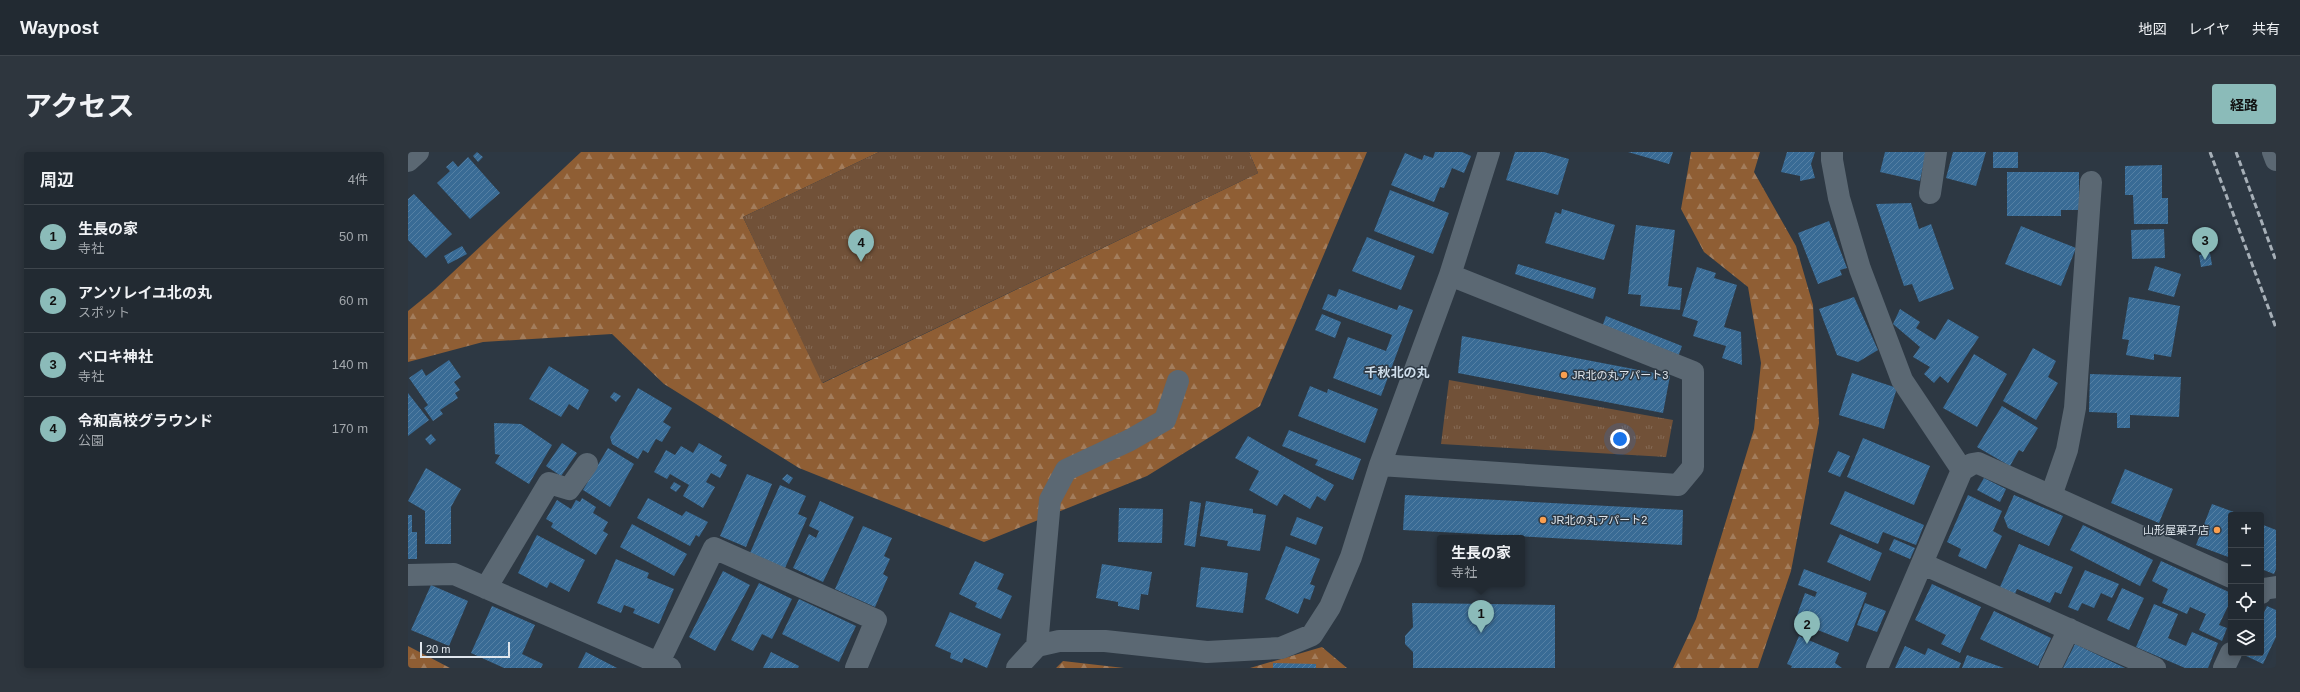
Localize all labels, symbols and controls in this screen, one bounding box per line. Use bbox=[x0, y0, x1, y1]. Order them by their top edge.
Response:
text: Waypost bbox=[20, 17, 98, 38]
text: 地図 bbox=[2138, 21, 2166, 37]
text: レイヤ bbox=[2188, 21, 2230, 37]
text: 共有 bbox=[2252, 21, 2280, 37]
button: 経路 bbox=[2212, 84, 2276, 124]
text: アクセス bbox=[24, 91, 135, 122]
text: 周辺 bbox=[40, 171, 74, 190]
text: 4件 bbox=[348, 172, 368, 187]
text: 生長の家 bbox=[78, 220, 138, 237]
pin: 3 bbox=[2192, 227, 2218, 260]
text: 1 bbox=[49, 229, 57, 244]
text: 50 m bbox=[339, 229, 368, 244]
pin: 4 bbox=[848, 229, 874, 262]
text: 寺社 bbox=[78, 241, 104, 256]
text: アンソレイユ北の丸 bbox=[78, 284, 212, 301]
text: 2 bbox=[49, 293, 57, 308]
text: 60 m bbox=[339, 293, 368, 308]
text: スポット bbox=[78, 305, 130, 320]
text: ベロキ神社 bbox=[78, 348, 153, 365]
text: 3 bbox=[49, 357, 57, 372]
text: 140 m bbox=[332, 357, 368, 372]
district label: 千秋北の丸 bbox=[1364, 365, 1430, 380]
text: 寺社 bbox=[78, 369, 104, 384]
place label: JR北の丸アパート3 bbox=[1572, 369, 1668, 381]
marker: JR北の丸アパート3 bbox=[1559, 370, 1569, 380]
text: 令和高校グラウンド bbox=[78, 412, 213, 429]
text: 4 bbox=[49, 421, 57, 436]
text: 170 m bbox=[332, 421, 368, 436]
your location bbox=[1610, 429, 1630, 449]
text: 公園 bbox=[78, 433, 104, 448]
map controls bbox=[2228, 512, 2264, 656]
button: + bbox=[2228, 512, 2264, 548]
place label: JR北の丸アパート2 bbox=[1551, 514, 1647, 526]
marker: JR北の丸アパート2 bbox=[1538, 515, 1548, 525]
place label: 山形屋菓子店 bbox=[2143, 524, 2209, 536]
marker: 山形屋菓子店 bbox=[2212, 525, 2222, 535]
popup bbox=[1437, 535, 1525, 587]
text: 生長の家 bbox=[1451, 544, 1511, 561]
button: − bbox=[2228, 548, 2264, 584]
text: 寺社 bbox=[1451, 565, 1477, 580]
button: locate bbox=[2228, 584, 2264, 620]
pin: 1 bbox=[1468, 600, 1494, 633]
pin: 2 bbox=[1794, 611, 1820, 644]
button: layers bbox=[2228, 620, 2264, 656]
scale bar bbox=[420, 640, 510, 659]
text: 20 m bbox=[426, 643, 450, 655]

